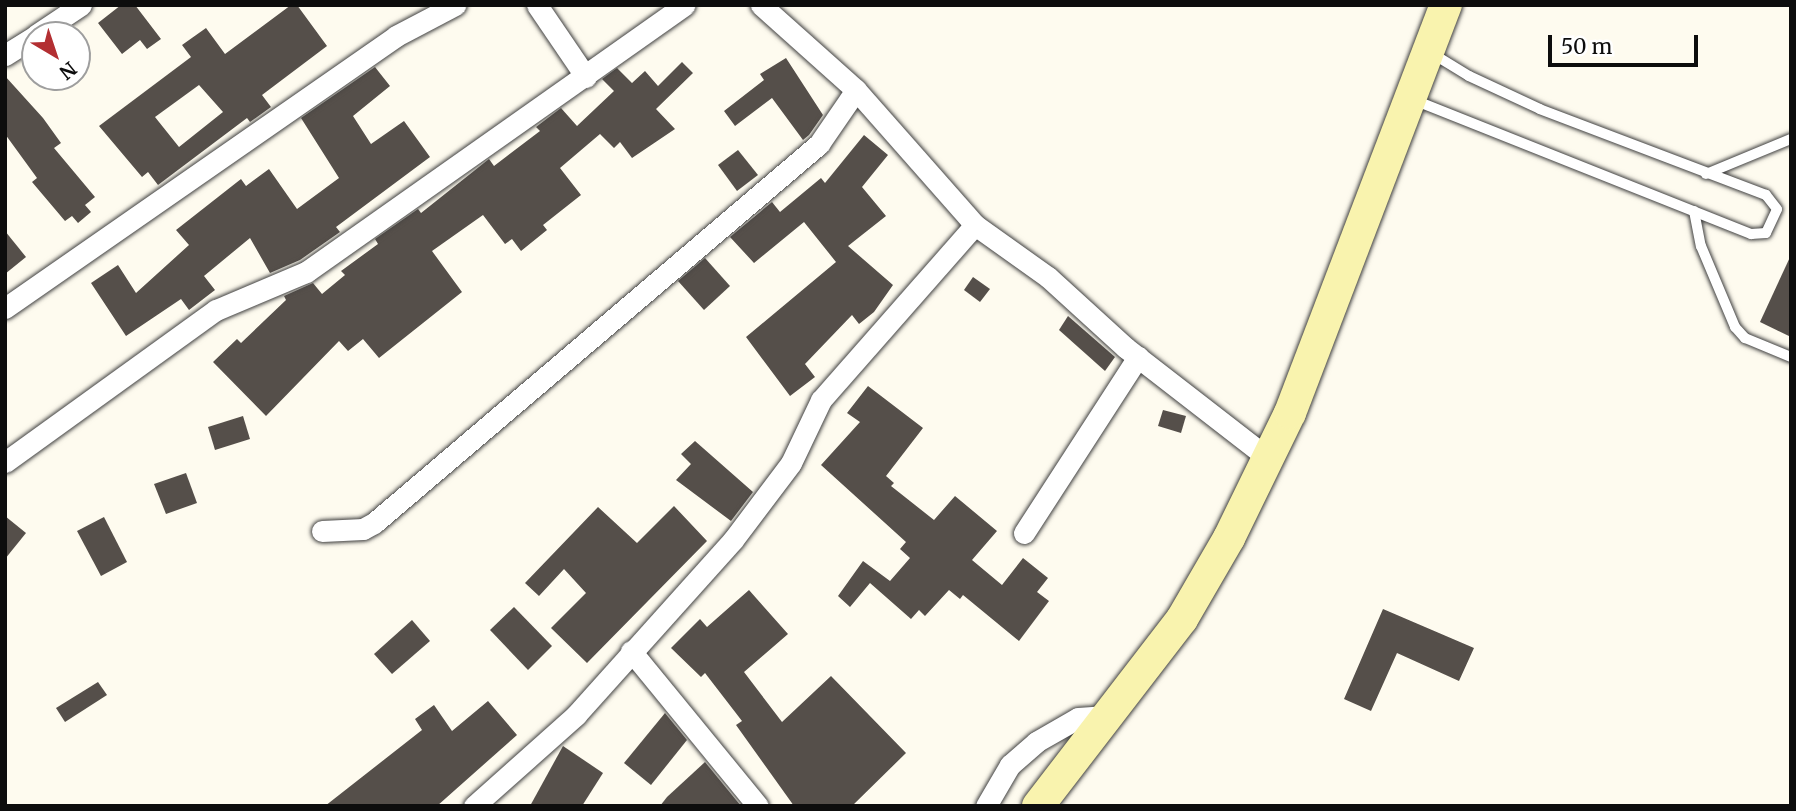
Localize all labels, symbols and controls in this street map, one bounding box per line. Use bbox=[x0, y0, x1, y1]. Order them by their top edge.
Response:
north arrow bbox=[21, 21, 91, 91]
scale bar bbox=[1551, 21, 1702, 65]
text: 50 m bbox=[1561, 33, 1612, 60]
text: N bbox=[55, 57, 81, 85]

